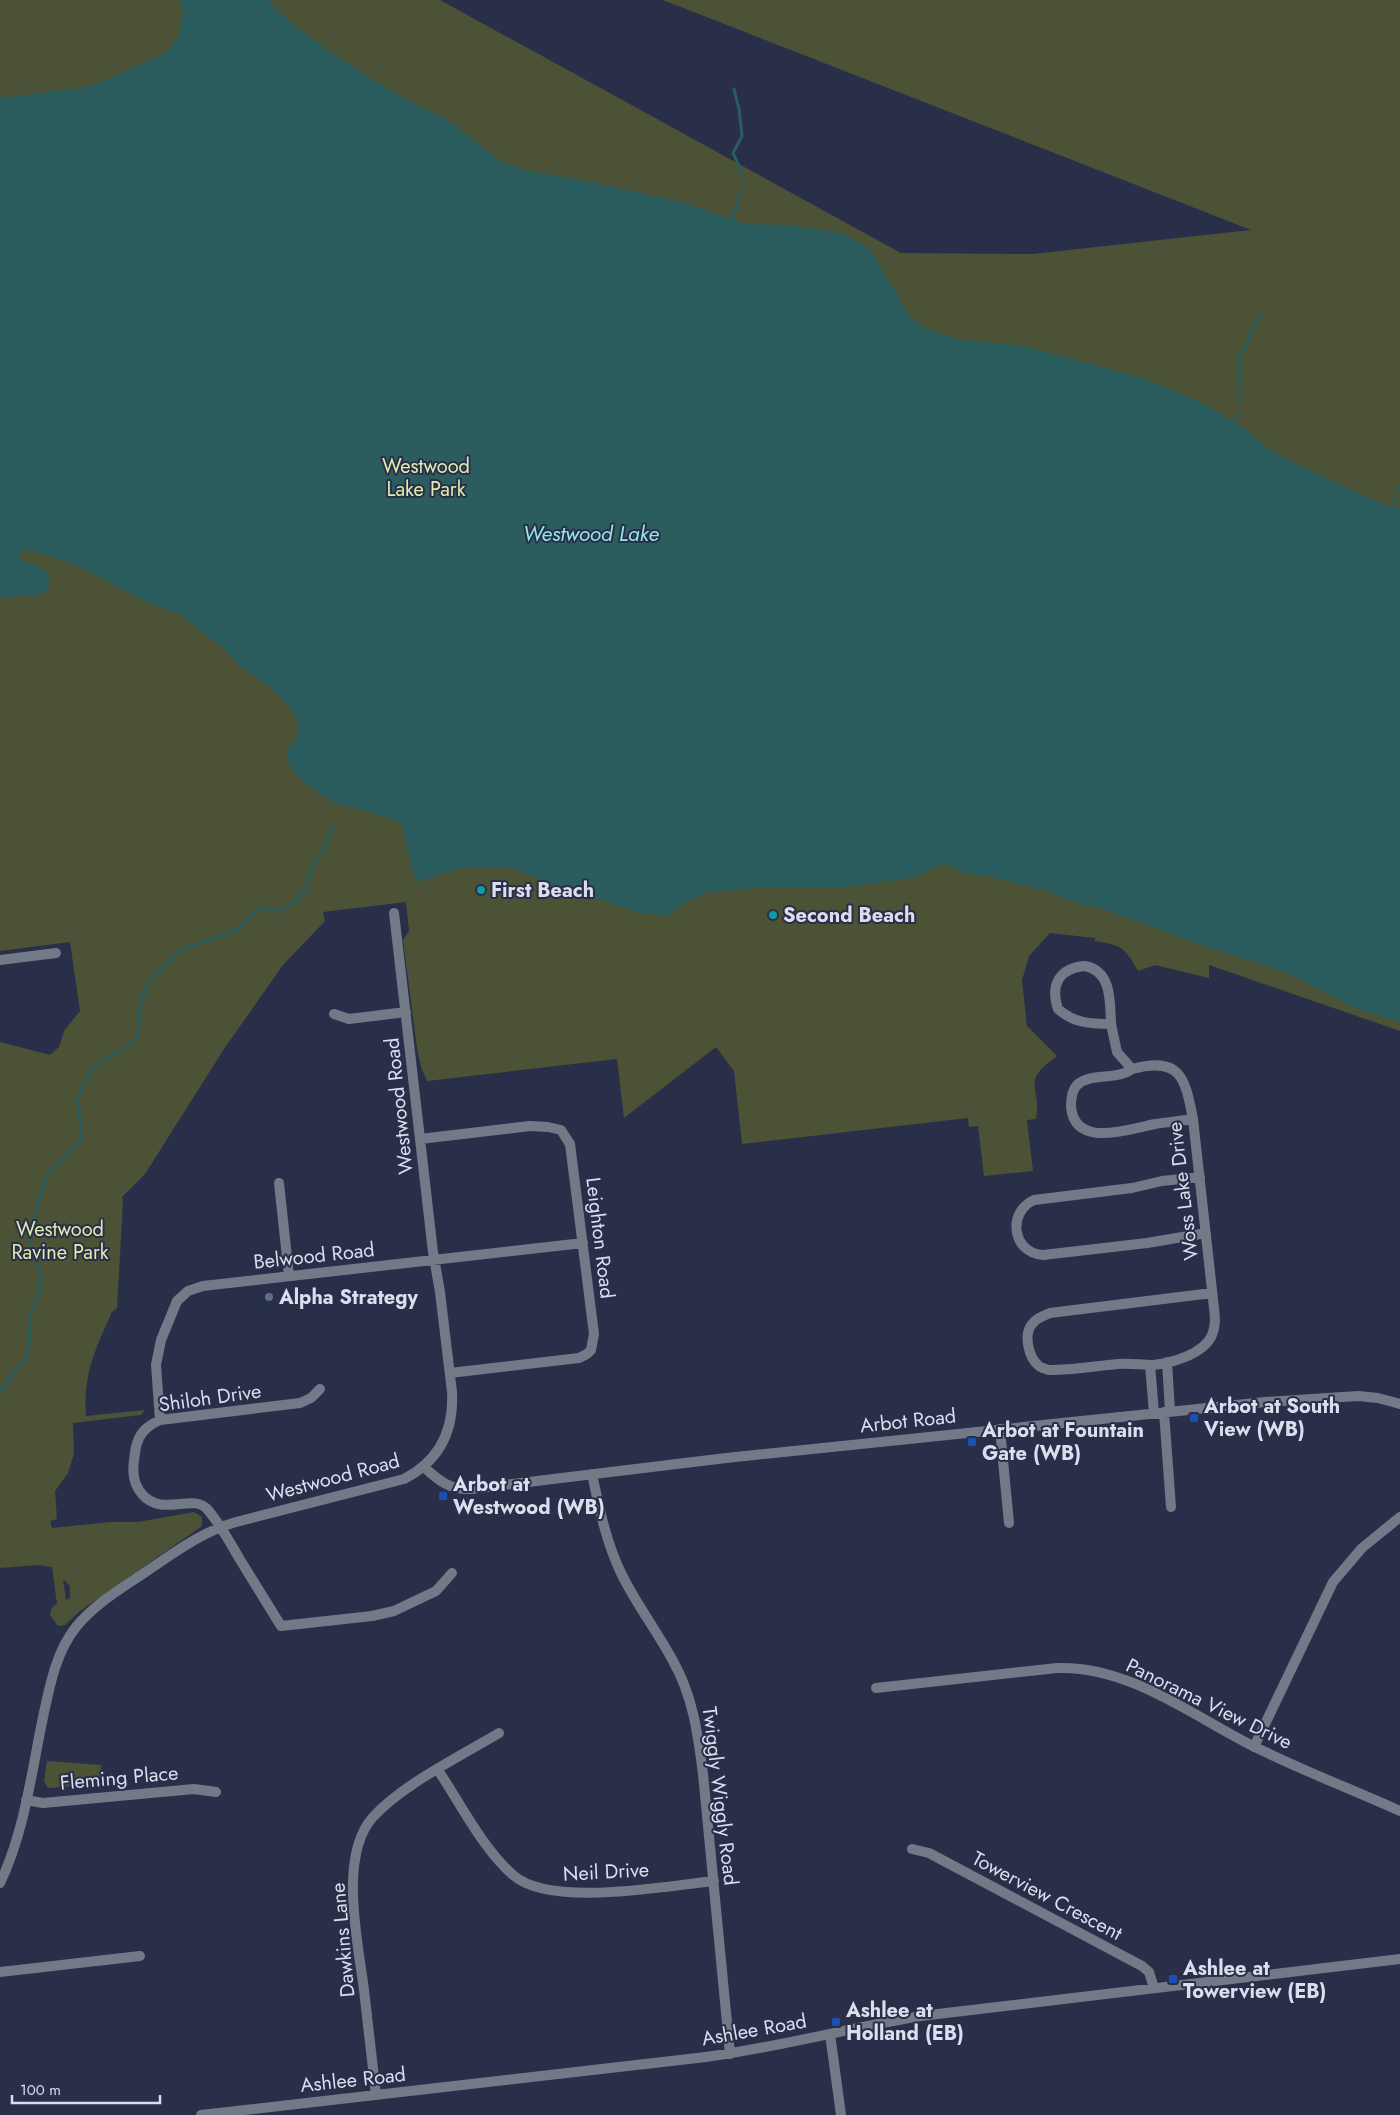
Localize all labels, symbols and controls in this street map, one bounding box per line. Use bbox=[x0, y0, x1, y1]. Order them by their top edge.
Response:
park label: Westwood Lake Park bbox=[382, 452, 470, 504]
water label: Westwood Lake bbox=[523, 519, 659, 549]
place label: First Beach bbox=[491, 876, 594, 905]
marker: First Beach bbox=[475, 884, 487, 896]
place label: Second Beach bbox=[783, 901, 915, 930]
marker: Second Beach bbox=[767, 909, 779, 921]
street label: Westwood Road bbox=[377, 1036, 421, 1176]
street label: Woss Lake Drive bbox=[1160, 1120, 1206, 1262]
street label: Leighton Road bbox=[578, 1176, 622, 1300]
park label: Westwood Ravine Park bbox=[11, 1215, 109, 1267]
street label: Belwood Road bbox=[252, 1235, 376, 1277]
place label: Alpha Strategy bbox=[278, 1283, 418, 1312]
marker: Alpha Strategy bbox=[263, 1291, 275, 1303]
street label: Shiloh Drive bbox=[157, 1376, 263, 1420]
place label: Arbot at South View (WB) bbox=[1203, 1392, 1340, 1444]
street label: Arbot Road bbox=[859, 1402, 957, 1440]
marker: Arbot at South View (WB) bbox=[1188, 1412, 1200, 1424]
place label: Arbot at Fountain Gate (WB) bbox=[981, 1416, 1144, 1468]
marker: Arbot at Fountain Gate (WB) bbox=[966, 1436, 978, 1448]
street label: Westwood Road bbox=[263, 1446, 403, 1510]
place label: Arbot at Westwood (WB) bbox=[452, 1470, 605, 1522]
marker: Arbot at Westwood (WB) bbox=[437, 1490, 449, 1502]
street label: Panorama View Drive bbox=[1121, 1651, 1297, 1757]
street label: Twiggly Wiggly Road bbox=[695, 1705, 745, 1887]
street label: Fleming Place bbox=[59, 1758, 179, 1798]
street label: Towerview Crescent bbox=[967, 1844, 1127, 1948]
street label: Neil Drive bbox=[562, 1855, 650, 1889]
street label: Dawkins Lane bbox=[324, 1882, 362, 1998]
place label: Ashlee at Towerview (EB) bbox=[1182, 1954, 1326, 2006]
marker: Ashlee at Towerview (EB) bbox=[1167, 1973, 1179, 1985]
place label: Ashlee at Holland (EB) bbox=[845, 1996, 964, 2048]
street label: Ashlee Road bbox=[699, 2007, 809, 2053]
marker: Ashlee at Holland (EB) bbox=[830, 2016, 842, 2028]
street label: Ashlee Road bbox=[299, 2060, 407, 2100]
scale bar bbox=[12, 2072, 160, 2104]
text: 100 m bbox=[20, 2079, 61, 2101]

